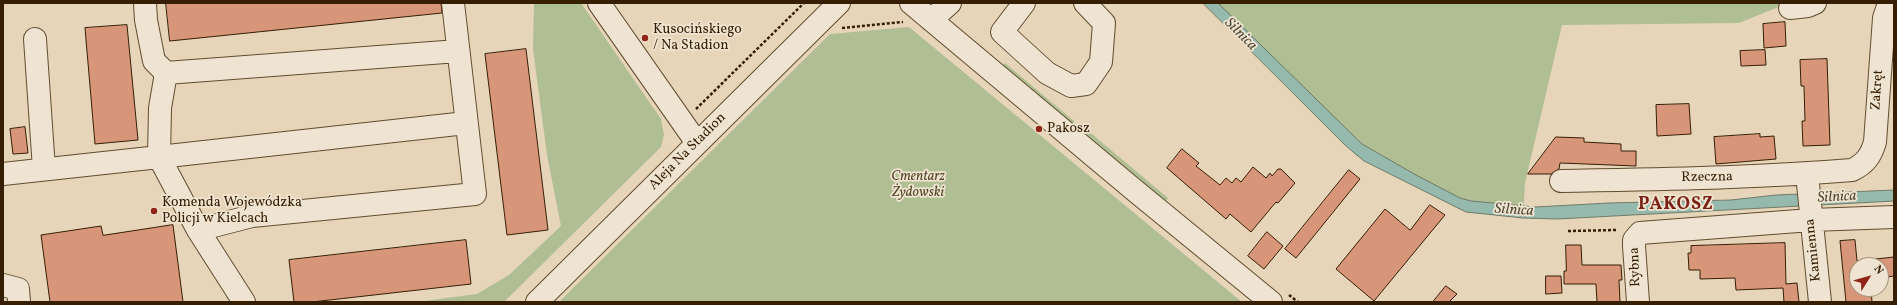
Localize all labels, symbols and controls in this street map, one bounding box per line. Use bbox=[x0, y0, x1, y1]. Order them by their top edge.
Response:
water label: Silnica bbox=[1220, 15, 1260, 55]
place label: Kusocińskiego / Na Stadion bbox=[653, 22, 742, 54]
marker: Kusocińskiego / Na Stadion bbox=[640, 33, 650, 43]
street label: Zakręt bbox=[1868, 69, 1888, 111]
street label: Aleja Na Stadion bbox=[646, 110, 730, 194]
place label: Pakosz bbox=[1047, 121, 1090, 137]
marker: Pakosz bbox=[1034, 124, 1044, 134]
park label: Cmentarz Żydowski bbox=[891, 169, 945, 202]
street label: Rzeczna bbox=[1681, 169, 1733, 187]
water label: Silnica bbox=[1817, 188, 1857, 208]
place label: Komenda Wojewódzka Policji w Kielcach bbox=[162, 195, 302, 228]
district label: PAKOSZ bbox=[1638, 195, 1714, 217]
water label: Silnica bbox=[1494, 201, 1534, 221]
marker: Komenda Wojewódzka Policji w Kielcach bbox=[149, 206, 159, 216]
street label: Kamienna bbox=[1802, 218, 1826, 282]
street label: Rybna bbox=[1627, 247, 1645, 287]
north arrow bbox=[1849, 257, 1889, 297]
text: N bbox=[1870, 262, 1887, 278]

